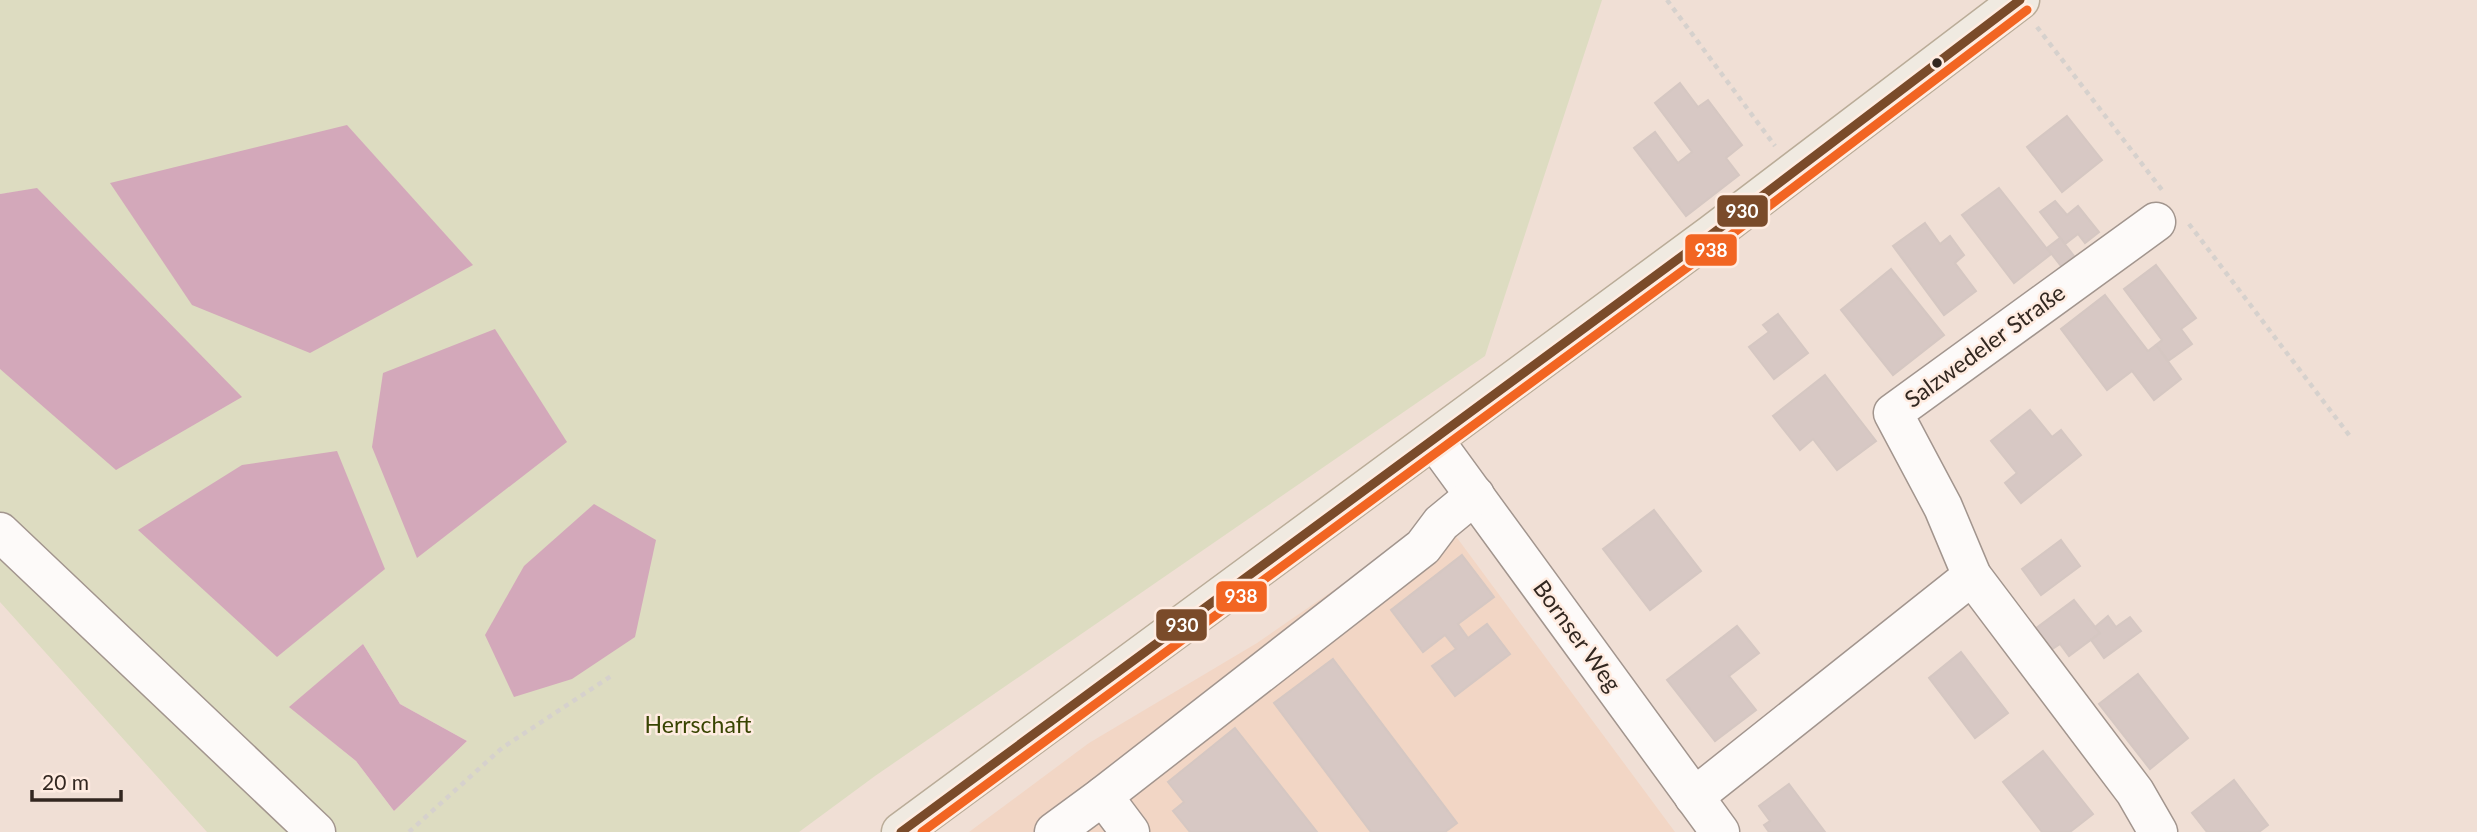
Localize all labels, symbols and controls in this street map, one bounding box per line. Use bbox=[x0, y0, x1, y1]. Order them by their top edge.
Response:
unlabelled marker bbox=[1930, 56, 1944, 70]
line badge: 930 bbox=[1716, 194, 1769, 228]
text: 930 bbox=[1725, 199, 1759, 222]
line badge: 938 bbox=[1684, 233, 1738, 267]
text: 938 bbox=[1694, 238, 1728, 261]
street label: Salzwedeler Straße bbox=[1899, 278, 2070, 413]
street label: Bornser Weg bbox=[1528, 574, 1628, 697]
line badge: 938 bbox=[1215, 580, 1268, 613]
text: 938 bbox=[1224, 584, 1258, 607]
line badge: 930 bbox=[1155, 608, 1208, 642]
text: 930 bbox=[1165, 613, 1199, 636]
park label: Herrschaft bbox=[645, 710, 752, 738]
scale bar bbox=[32, 758, 121, 802]
text: 20 m bbox=[42, 769, 89, 794]

